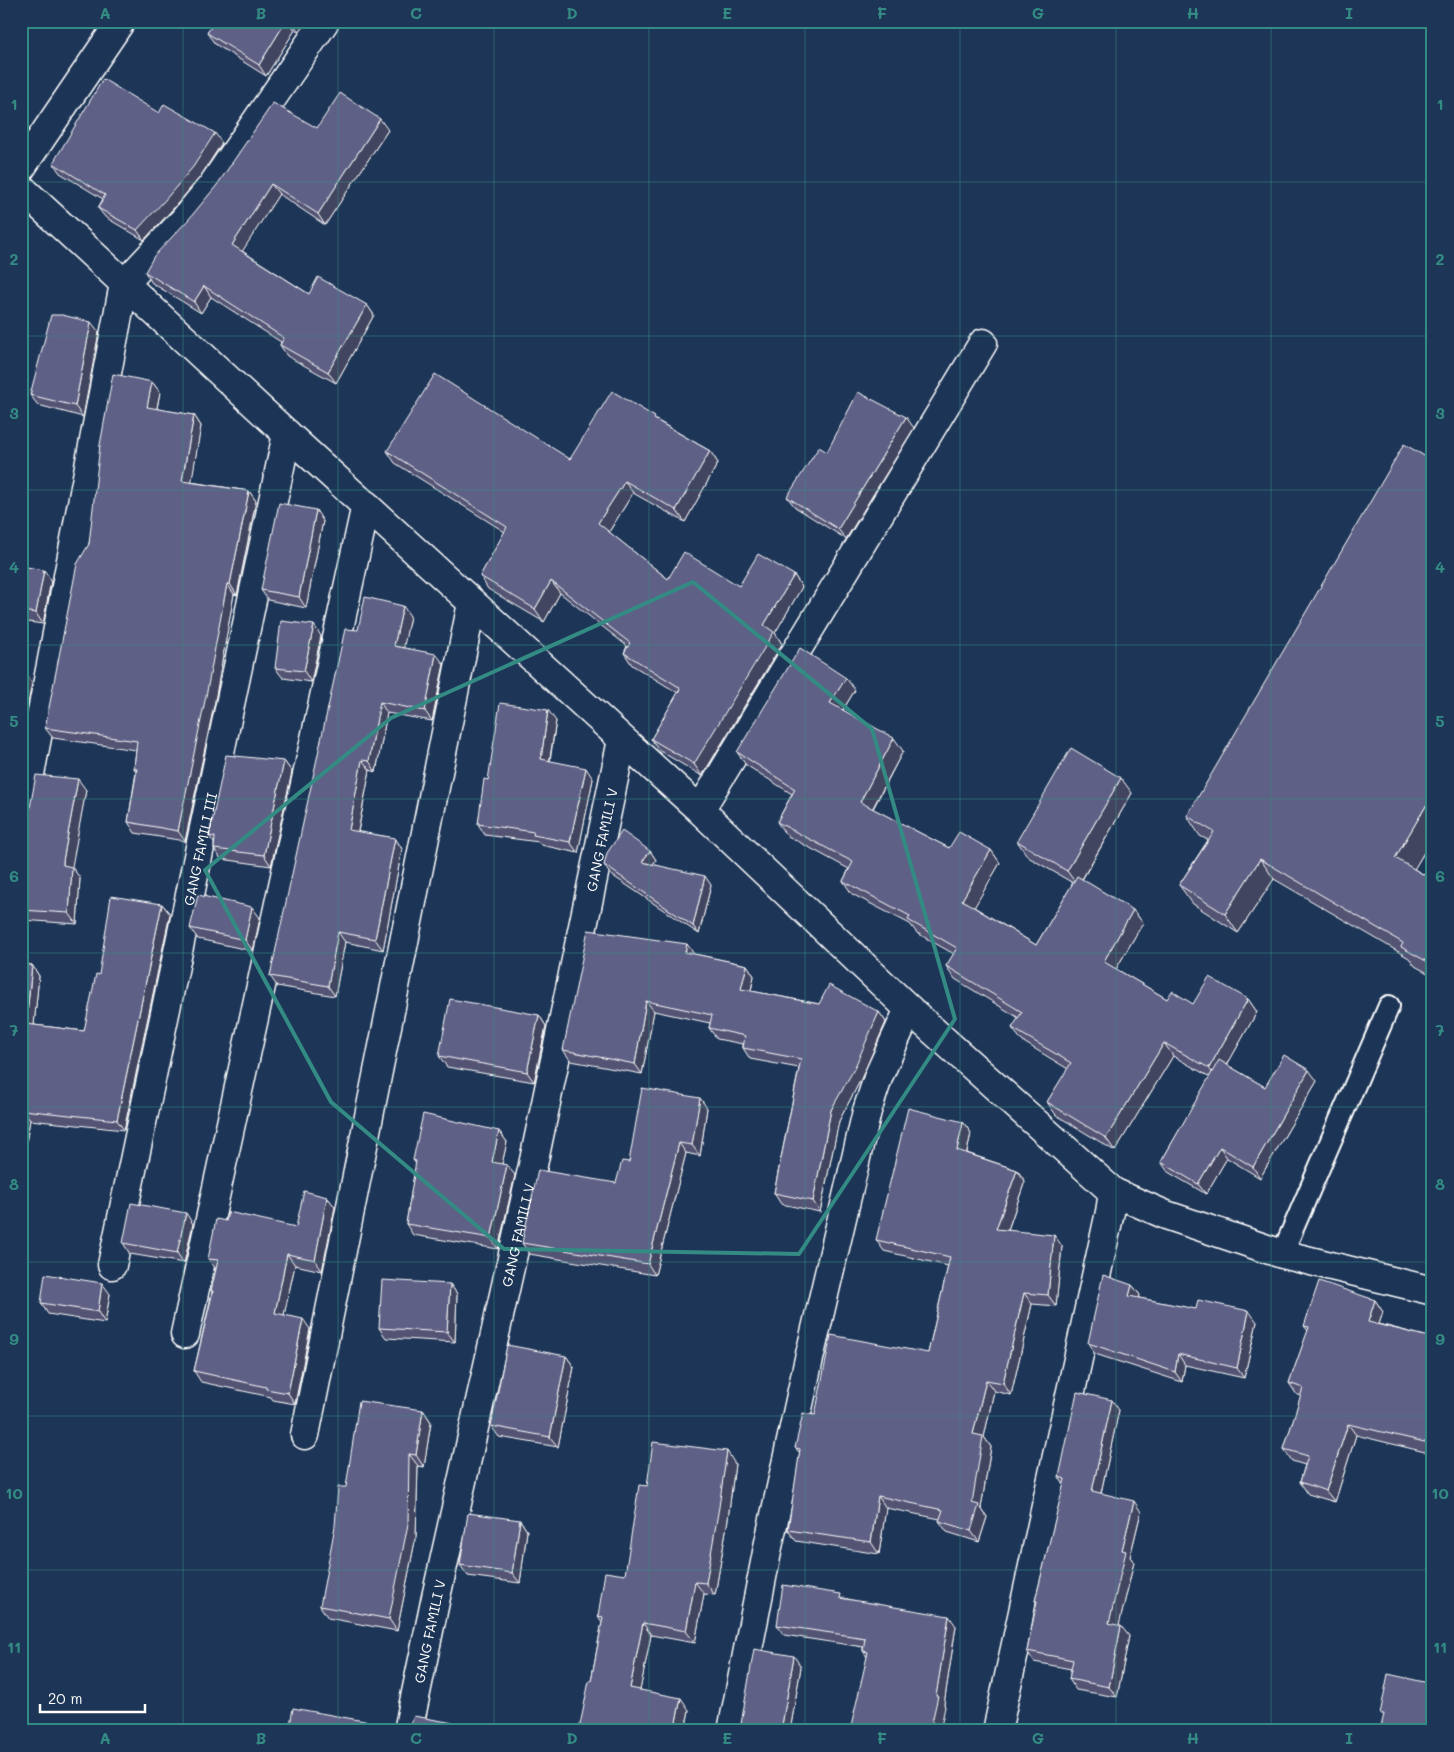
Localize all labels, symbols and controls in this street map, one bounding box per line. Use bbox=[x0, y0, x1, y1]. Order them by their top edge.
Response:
text: A bbox=[99, 2, 111, 23]
text: B bbox=[256, 2, 266, 23]
text: C bbox=[410, 2, 422, 23]
text: D bbox=[566, 2, 578, 23]
text: E bbox=[722, 2, 732, 23]
text: F bbox=[877, 2, 887, 23]
text: G bbox=[1032, 2, 1044, 23]
text: H bbox=[1187, 2, 1199, 23]
text: I bbox=[1345, 2, 1353, 23]
text: 1 bbox=[10, 93, 18, 114]
text: 1 bbox=[1436, 93, 1444, 114]
text: 2 bbox=[10, 248, 19, 269]
text: 2 bbox=[1436, 248, 1445, 269]
text: 3 bbox=[9, 402, 19, 423]
text: 3 bbox=[1435, 402, 1445, 423]
text: 4 bbox=[9, 556, 19, 577]
text: 4 bbox=[1435, 556, 1445, 577]
text: 5 bbox=[9, 710, 19, 731]
text: 5 bbox=[1435, 710, 1445, 731]
street label: GANG FAMILI V bbox=[581, 786, 621, 893]
street label: GANG FAMILI III bbox=[178, 791, 221, 907]
text: 6 bbox=[9, 865, 19, 886]
text: 6 bbox=[1435, 865, 1445, 886]
text: 7 bbox=[10, 1019, 19, 1040]
text: 7 bbox=[1436, 1019, 1445, 1040]
text: 8 bbox=[9, 1173, 19, 1194]
text: 8 bbox=[1435, 1173, 1445, 1194]
street label: GANG FAMILI V bbox=[496, 1181, 538, 1288]
text: 9 bbox=[9, 1328, 19, 1349]
text: 9 bbox=[1435, 1328, 1445, 1349]
text: 10 bbox=[5, 1482, 23, 1503]
text: 10 bbox=[1431, 1482, 1449, 1503]
street label: GANG FAMILI V bbox=[409, 1577, 449, 1685]
text: 11 bbox=[7, 1636, 21, 1657]
text: 11 bbox=[1433, 1636, 1447, 1657]
scale bar bbox=[40, 1682, 145, 1714]
text: 20 m bbox=[48, 1688, 82, 1708]
text: A bbox=[99, 1727, 111, 1748]
text: B bbox=[256, 1727, 266, 1748]
text: C bbox=[410, 1727, 422, 1748]
text: D bbox=[566, 1727, 578, 1748]
text: E bbox=[722, 1727, 732, 1748]
text: F bbox=[877, 1727, 887, 1748]
text: G bbox=[1032, 1727, 1044, 1748]
text: H bbox=[1187, 1727, 1199, 1748]
text: I bbox=[1345, 1727, 1353, 1748]

